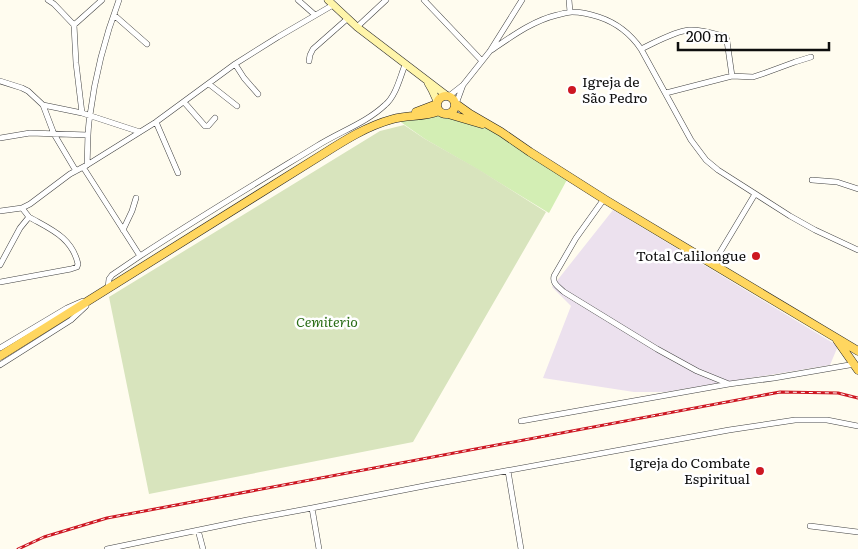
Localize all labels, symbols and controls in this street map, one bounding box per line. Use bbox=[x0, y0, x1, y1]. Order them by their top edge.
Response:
scale bar bbox=[678, 20, 829, 52]
text: 200 m bbox=[686, 24, 729, 47]
place label: Igreja de São Pedro bbox=[582, 71, 648, 107]
marker: Igreja de São Pedro bbox=[566, 84, 578, 96]
place label: Total Calilongue bbox=[636, 245, 746, 265]
marker: Total Calilongue bbox=[750, 250, 762, 262]
park label: Cemiterio bbox=[296, 311, 358, 331]
place label: Igreja do Combate Espiritual bbox=[629, 452, 750, 488]
marker: Igreja do Combate Espiritual bbox=[754, 465, 766, 477]

